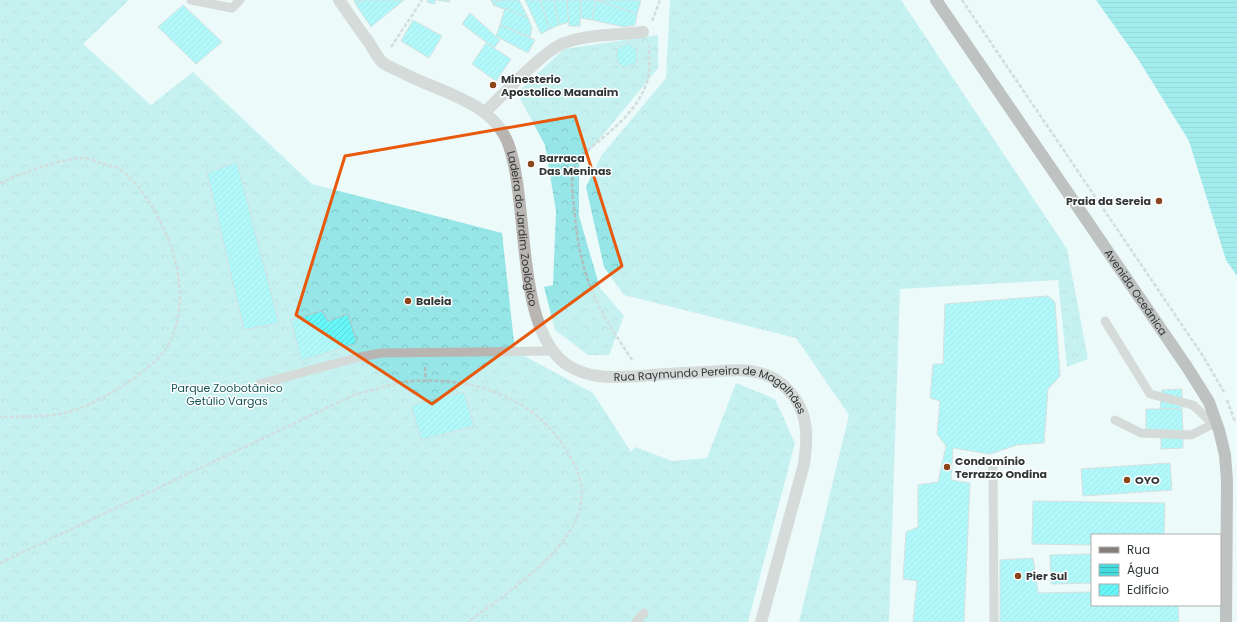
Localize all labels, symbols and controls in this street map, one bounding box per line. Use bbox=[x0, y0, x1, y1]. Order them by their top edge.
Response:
place label: Minesterio Apostolico Maanaim bbox=[501, 71, 619, 100]
marker: Minesterio Apostolico Maanaim bbox=[488, 80, 498, 90]
street label: Ladeira do Jardim Zoológico bbox=[503, 149, 541, 308]
place label: Barraca Das Meninas bbox=[539, 150, 612, 179]
marker: Barraca Das Meninas bbox=[526, 159, 536, 169]
place label: Praia da Sereia bbox=[1066, 193, 1151, 209]
marker: Praia da Sereia bbox=[1154, 196, 1164, 206]
street label: Avenida Oceânica bbox=[1101, 246, 1171, 339]
place label: Baleia bbox=[416, 293, 451, 309]
marker: Baleia bbox=[403, 296, 413, 306]
street label: Rua Raymundo Pereira de Magalhães bbox=[614, 362, 810, 416]
park label: Parque Zoobotânico Getúlio Vargas bbox=[171, 380, 283, 409]
place label: Condomínio Terrazzo Ondina bbox=[955, 453, 1047, 482]
marker: Condomínio Terrazzo Ondina bbox=[942, 462, 952, 472]
place label: OYO bbox=[1135, 472, 1160, 488]
marker: OYO bbox=[1122, 475, 1132, 485]
legend bbox=[1091, 534, 1221, 606]
text: Rua bbox=[1127, 541, 1150, 558]
text: Água bbox=[1127, 561, 1159, 578]
place label: Pier Sul bbox=[1026, 568, 1067, 584]
marker: Pier Sul bbox=[1013, 571, 1023, 581]
text: Edifício bbox=[1127, 581, 1169, 598]

